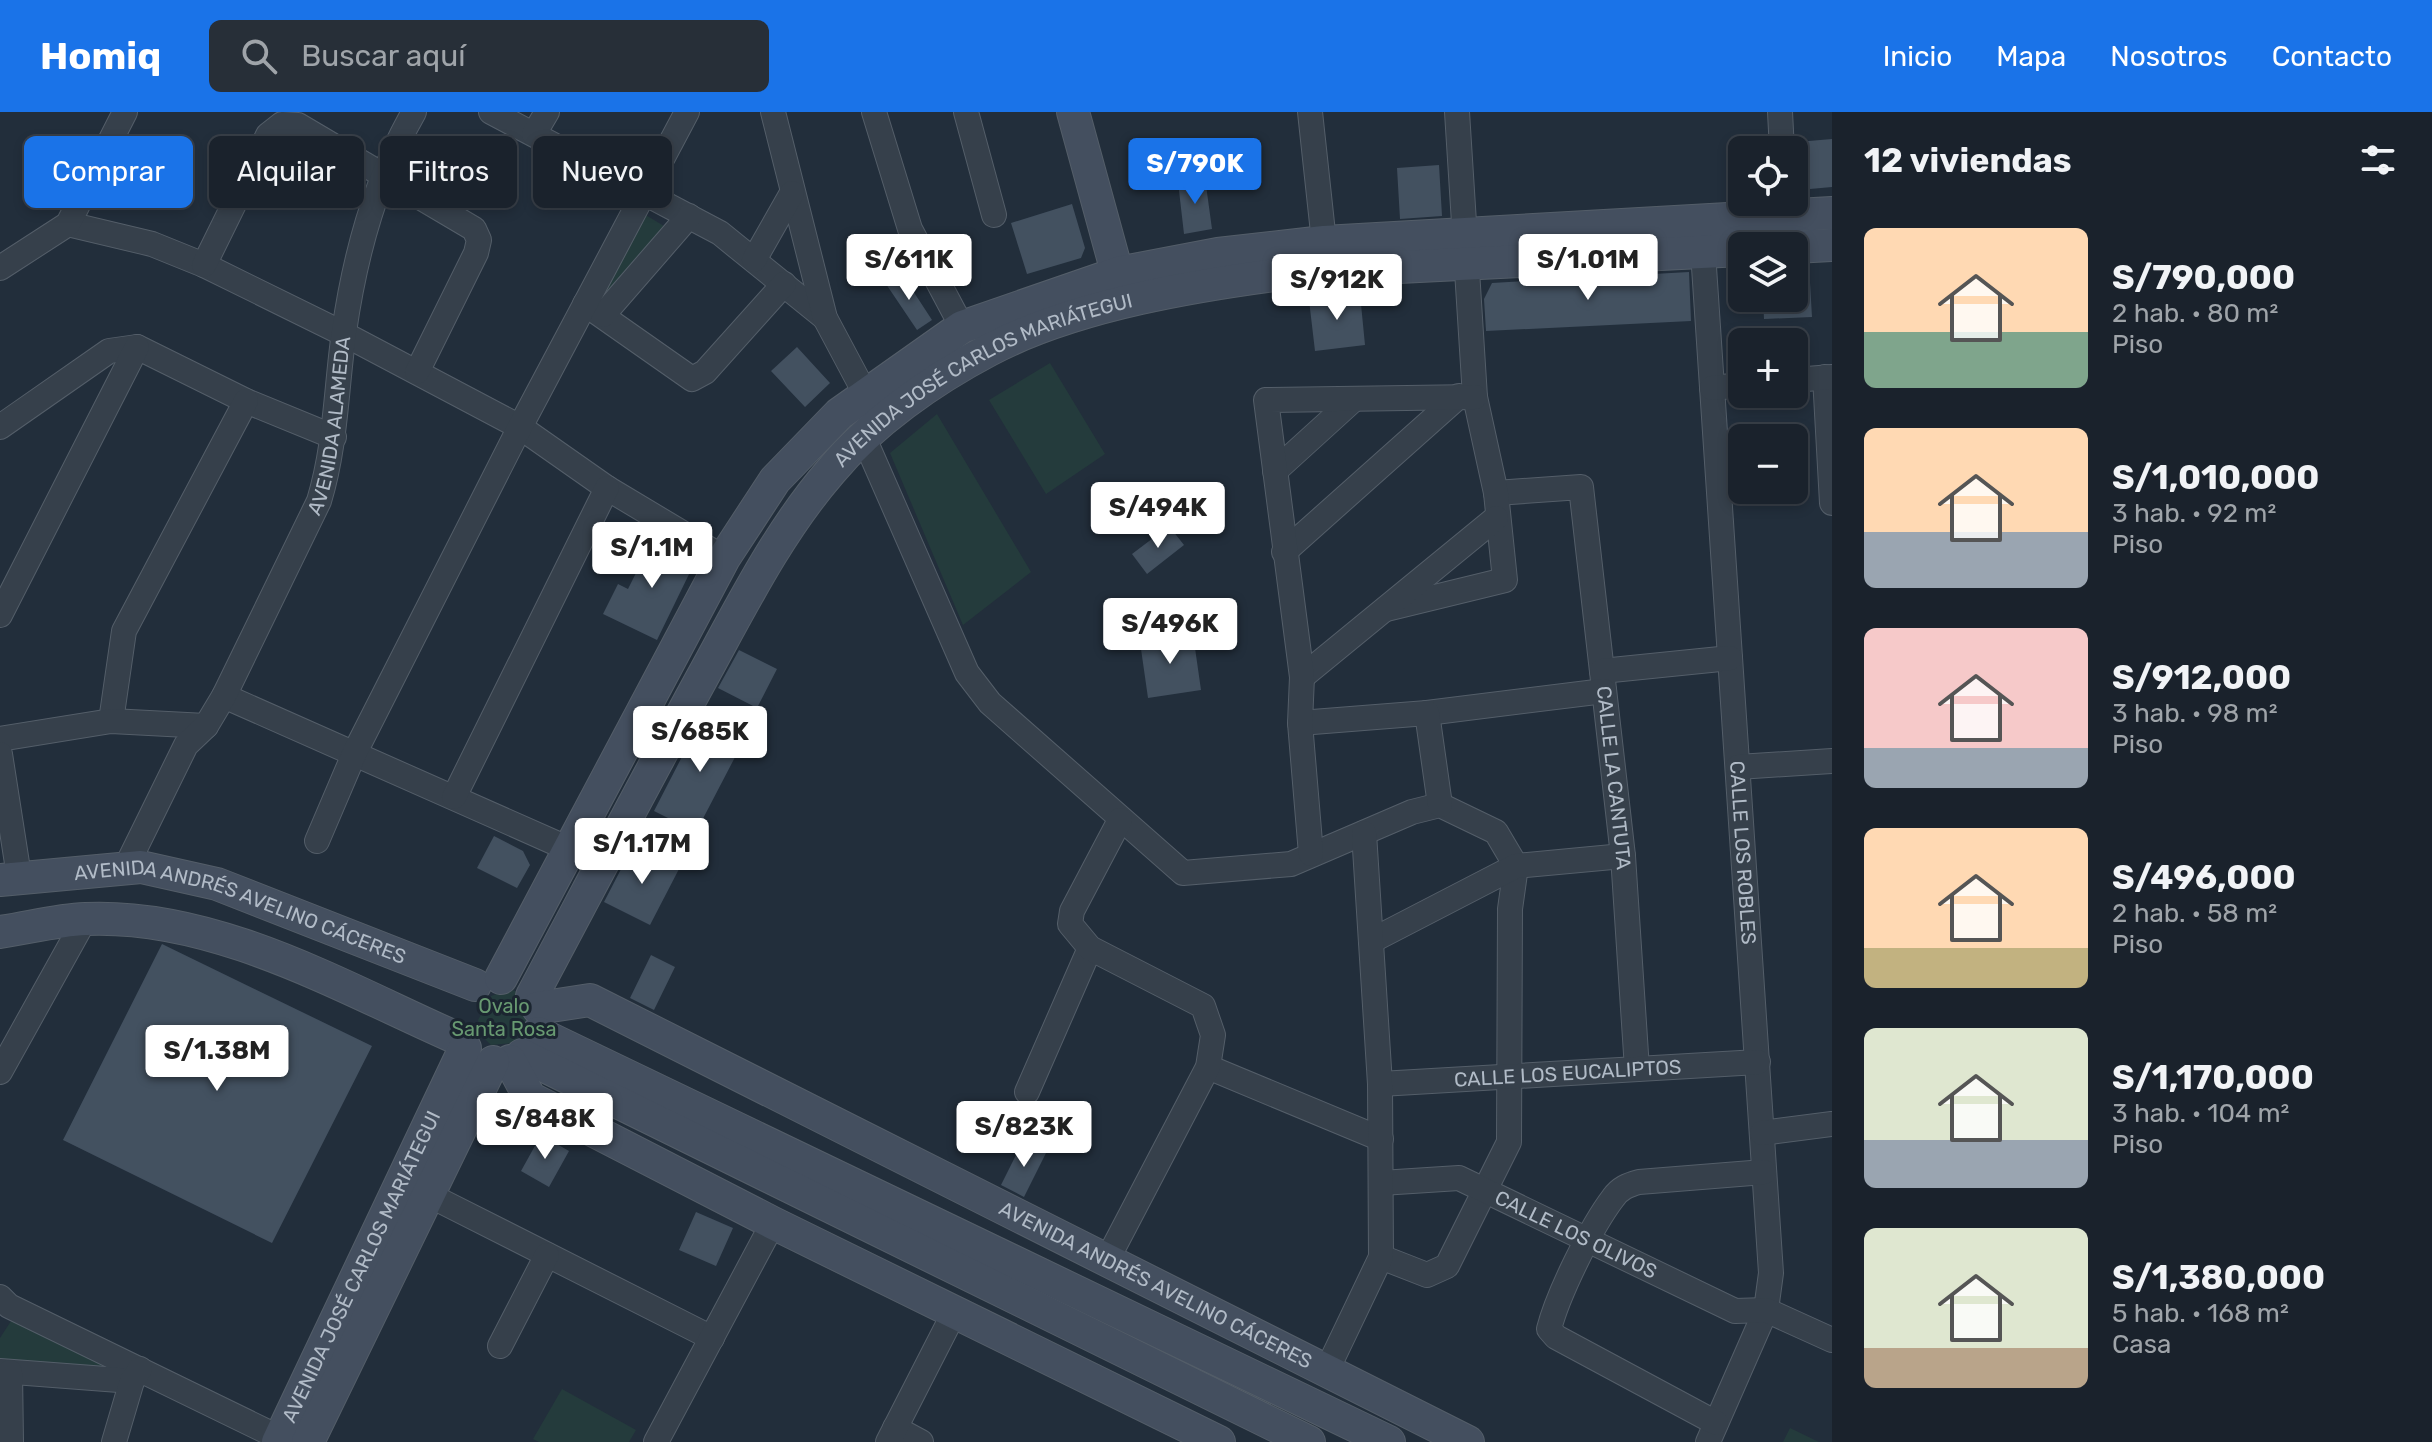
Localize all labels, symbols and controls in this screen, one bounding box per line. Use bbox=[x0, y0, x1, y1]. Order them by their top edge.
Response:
search box bbox=[209, 20, 769, 92]
text: Homiq bbox=[40, 33, 161, 79]
icon: search bbox=[237, 34, 281, 78]
text: Buscar aquí bbox=[301, 38, 466, 74]
text: Inicio bbox=[1883, 40, 1952, 73]
text: Mapa bbox=[1996, 40, 2066, 73]
text: Nosotros bbox=[2110, 40, 2228, 73]
text: Contacto bbox=[2272, 40, 2392, 73]
chip: Comprar bbox=[24, 136, 193, 208]
chip: Alquilar bbox=[209, 136, 364, 208]
chip: Filtros bbox=[380, 136, 517, 208]
chip: Nuevo bbox=[533, 136, 672, 208]
map controls bbox=[1728, 136, 1808, 504]
button: locate bbox=[1728, 136, 1808, 216]
pin: S/790K bbox=[1130, 138, 1260, 206]
icon: filters bbox=[2356, 138, 2400, 182]
text: 12 viviendas bbox=[1864, 140, 2072, 181]
text: S/790K bbox=[1146, 148, 1244, 179]
button: layers bbox=[1728, 232, 1808, 312]
pin: S/611K bbox=[844, 234, 974, 302]
pin: S/1.01M bbox=[1514, 234, 1662, 302]
text: S/611K bbox=[865, 244, 953, 275]
text: S/1.01M bbox=[1537, 244, 1639, 275]
pin: S/912K bbox=[1272, 254, 1402, 322]
text: S/790,000 bbox=[2112, 257, 2295, 298]
icon: home bbox=[1928, 260, 2024, 356]
text: S/912K bbox=[1290, 264, 1384, 295]
street label: AVENIDA JOSÉ CARLOS MARIÁTEGUI bbox=[829, 288, 1135, 472]
text: 2 hab. · 80 m² bbox=[2112, 298, 2278, 329]
button: + bbox=[1728, 328, 1808, 408]
text: Piso bbox=[2112, 329, 2163, 360]
street label: AVENIDA ALAMEDA bbox=[302, 335, 355, 519]
button: − bbox=[1728, 424, 1808, 504]
text: S/1,010,000 bbox=[2112, 457, 2319, 498]
icon: home bbox=[1928, 460, 2024, 556]
pin: S/494K bbox=[1093, 482, 1223, 550]
text: S/494K bbox=[1109, 492, 1207, 523]
text: 3 hab. · 92 m² bbox=[2112, 498, 2276, 529]
pin: S/1.1M bbox=[587, 522, 717, 590]
text: Piso bbox=[2112, 529, 2163, 560]
text: S/1.1M bbox=[610, 532, 694, 563]
pin: S/496K bbox=[1105, 598, 1235, 666]
text: S/496K bbox=[1121, 608, 1219, 639]
text: S/912,000 bbox=[2112, 657, 2291, 698]
icon: home bbox=[1928, 660, 2024, 756]
street label: CALLE LA CANTUTA bbox=[1592, 685, 1636, 871]
text: 3 hab. · 98 m² bbox=[2112, 698, 2278, 729]
pin: S/685K bbox=[635, 706, 765, 774]
text: S/685K bbox=[651, 716, 749, 747]
text: Piso bbox=[2112, 729, 2163, 760]
street label: CALLE LOS ROBLES bbox=[1725, 760, 1761, 945]
pin: S/1.17M bbox=[568, 818, 716, 886]
text: S/1.17M bbox=[593, 828, 691, 859]
street label: AVENIDA ANDRÉS AVELINO CÁCERES bbox=[73, 855, 410, 969]
text: S/496,000 bbox=[2112, 857, 2296, 898]
icon: home bbox=[1928, 860, 2024, 956]
text: 2 hab. · 58 m² bbox=[2112, 898, 2277, 929]
text: Piso bbox=[2112, 929, 2163, 960]
park label: Ovalo Santa Rosa bbox=[452, 994, 556, 1041]
pin: S/1.38M bbox=[143, 1025, 291, 1093]
text: S/1.38M bbox=[163, 1035, 271, 1066]
street label: CALLE LOS EUCALIPTOS bbox=[1453, 1054, 1682, 1092]
text: S/1,170,000 bbox=[2112, 1057, 2314, 1098]
icon: home bbox=[1928, 1060, 2024, 1156]
pin: S/848K bbox=[480, 1093, 610, 1161]
text: 3 hab. · 104 m² bbox=[2112, 1098, 2289, 1129]
pin: S/823K bbox=[959, 1101, 1089, 1169]
text: S/848K bbox=[495, 1103, 595, 1134]
street label: AVENIDA JOSÉ CARLOS MARIÁTEGUI bbox=[277, 1107, 445, 1427]
text: S/823K bbox=[974, 1111, 1074, 1142]
text: Piso bbox=[2112, 1129, 2163, 1160]
street label: CALLE LOS OLIVOS bbox=[1491, 1185, 1661, 1284]
street label: AVENIDA ANDRÉS AVELINO CÁCERES bbox=[995, 1196, 1316, 1374]
text: S/1,380,000 bbox=[2112, 1257, 2325, 1298]
icon: home bbox=[1928, 1260, 2024, 1356]
text: 5 hab. · 168 m² bbox=[2112, 1298, 2289, 1329]
text: Casa bbox=[2112, 1329, 2171, 1360]

